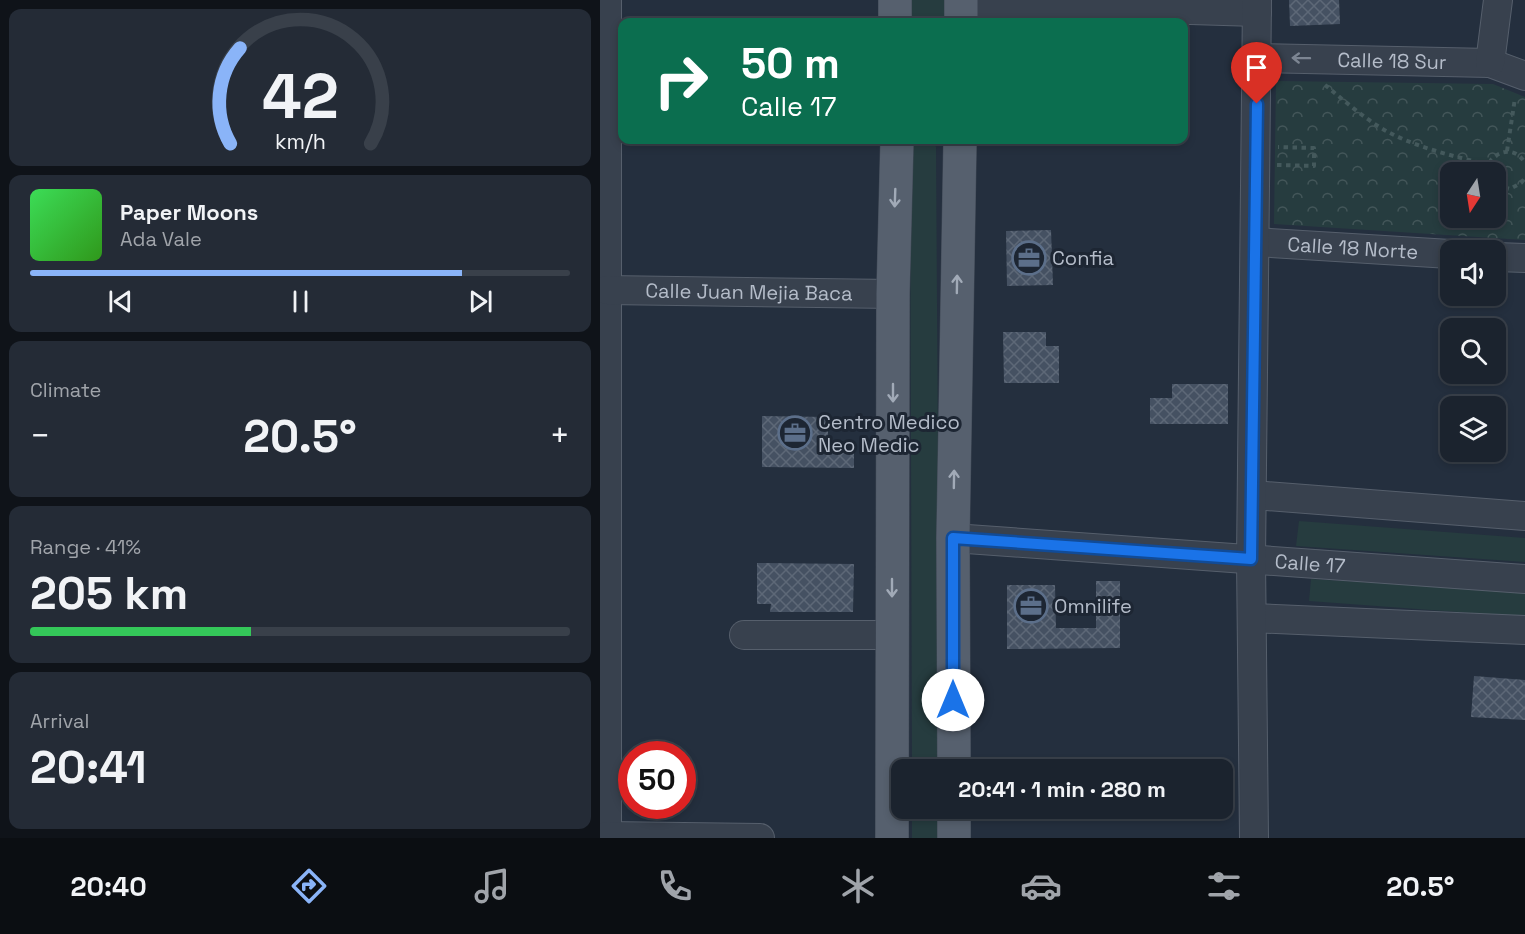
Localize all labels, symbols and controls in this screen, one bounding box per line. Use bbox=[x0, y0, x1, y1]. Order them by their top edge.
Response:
text: 50 m bbox=[741, 37, 840, 90]
icon: right bbox=[642, 42, 720, 120]
pin bbox=[1231, 42, 1282, 104]
street label: Calle 18 Sur bbox=[1337, 47, 1447, 75]
icon: arrive bbox=[1240, 51, 1273, 84]
one-way arrow bbox=[1292, 52, 1312, 64]
text: 42 bbox=[262, 58, 338, 137]
text: Calle 17 bbox=[741, 89, 837, 124]
text: km/h bbox=[274, 129, 326, 156]
north arrow bbox=[1440, 162, 1506, 228]
map controls bbox=[1440, 162, 1506, 462]
one-way arrow bbox=[890, 187, 901, 207]
text: Paper Moons bbox=[120, 198, 258, 226]
text: Ada Vale bbox=[120, 226, 202, 252]
street label: Calle 18 Norte bbox=[1287, 231, 1419, 265]
office icon: Confia bbox=[1011, 240, 1047, 276]
button: sound bbox=[1440, 240, 1506, 306]
place label: Confia bbox=[1052, 245, 1114, 271]
one-way arrow bbox=[951, 275, 963, 295]
street label: Calle Juan Mejia Baca bbox=[645, 278, 853, 306]
icon: previous bbox=[104, 285, 137, 318]
icon: pause bbox=[284, 285, 317, 318]
icon: next bbox=[464, 285, 497, 318]
button: search bbox=[1440, 318, 1506, 384]
text: Climate bbox=[30, 377, 101, 403]
one-way arrow bbox=[887, 382, 899, 402]
button: layers bbox=[1440, 396, 1506, 462]
text: 20.5° bbox=[243, 408, 357, 465]
place label: Centro Medico Neo Medic bbox=[818, 409, 960, 458]
text: − bbox=[30, 415, 50, 457]
text: + bbox=[550, 415, 570, 457]
office icon: Centro Medico Neo Medic bbox=[777, 415, 813, 451]
one-way arrow bbox=[948, 470, 960, 490]
text: Range · 41% bbox=[30, 534, 141, 560]
street label: Calle 17 bbox=[1274, 548, 1346, 579]
text: 205 km bbox=[30, 565, 188, 622]
one-way arrow bbox=[886, 577, 898, 597]
office icon: Omnilife bbox=[1013, 588, 1049, 624]
place label: Omnilife bbox=[1054, 593, 1132, 619]
position arrow bbox=[921, 668, 985, 732]
text: Arrival bbox=[30, 708, 89, 734]
text: 20:41 bbox=[30, 739, 147, 796]
speed limit sign: 50 bbox=[618, 741, 696, 819]
text: 20:41 · 1 min · 280 m bbox=[958, 775, 1166, 803]
icon: directions bbox=[288, 865, 330, 907]
icon: music bbox=[471, 865, 513, 907]
icon: phone bbox=[654, 865, 696, 907]
icon: climate bbox=[837, 865, 879, 907]
icon: car bbox=[1020, 865, 1062, 907]
icon: filters bbox=[1203, 865, 1245, 907]
text: 20:40 bbox=[71, 869, 147, 904]
text: 20.5° bbox=[1386, 869, 1454, 904]

